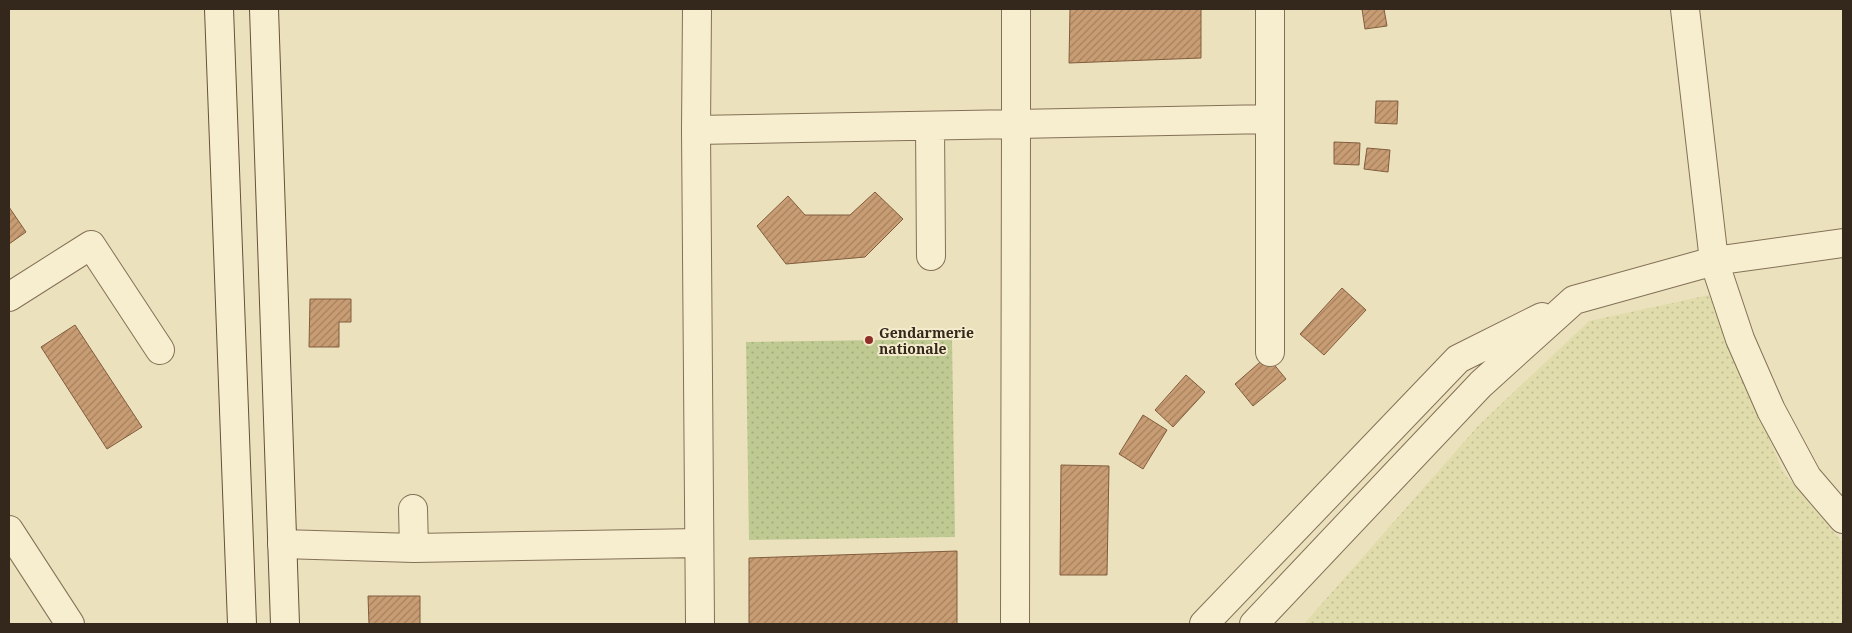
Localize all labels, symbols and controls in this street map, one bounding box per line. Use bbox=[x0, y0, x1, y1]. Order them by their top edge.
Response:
place label: Gendarmerie nationale bbox=[879, 323, 974, 358]
marker: Gendarmerie nationale bbox=[863, 334, 875, 346]

